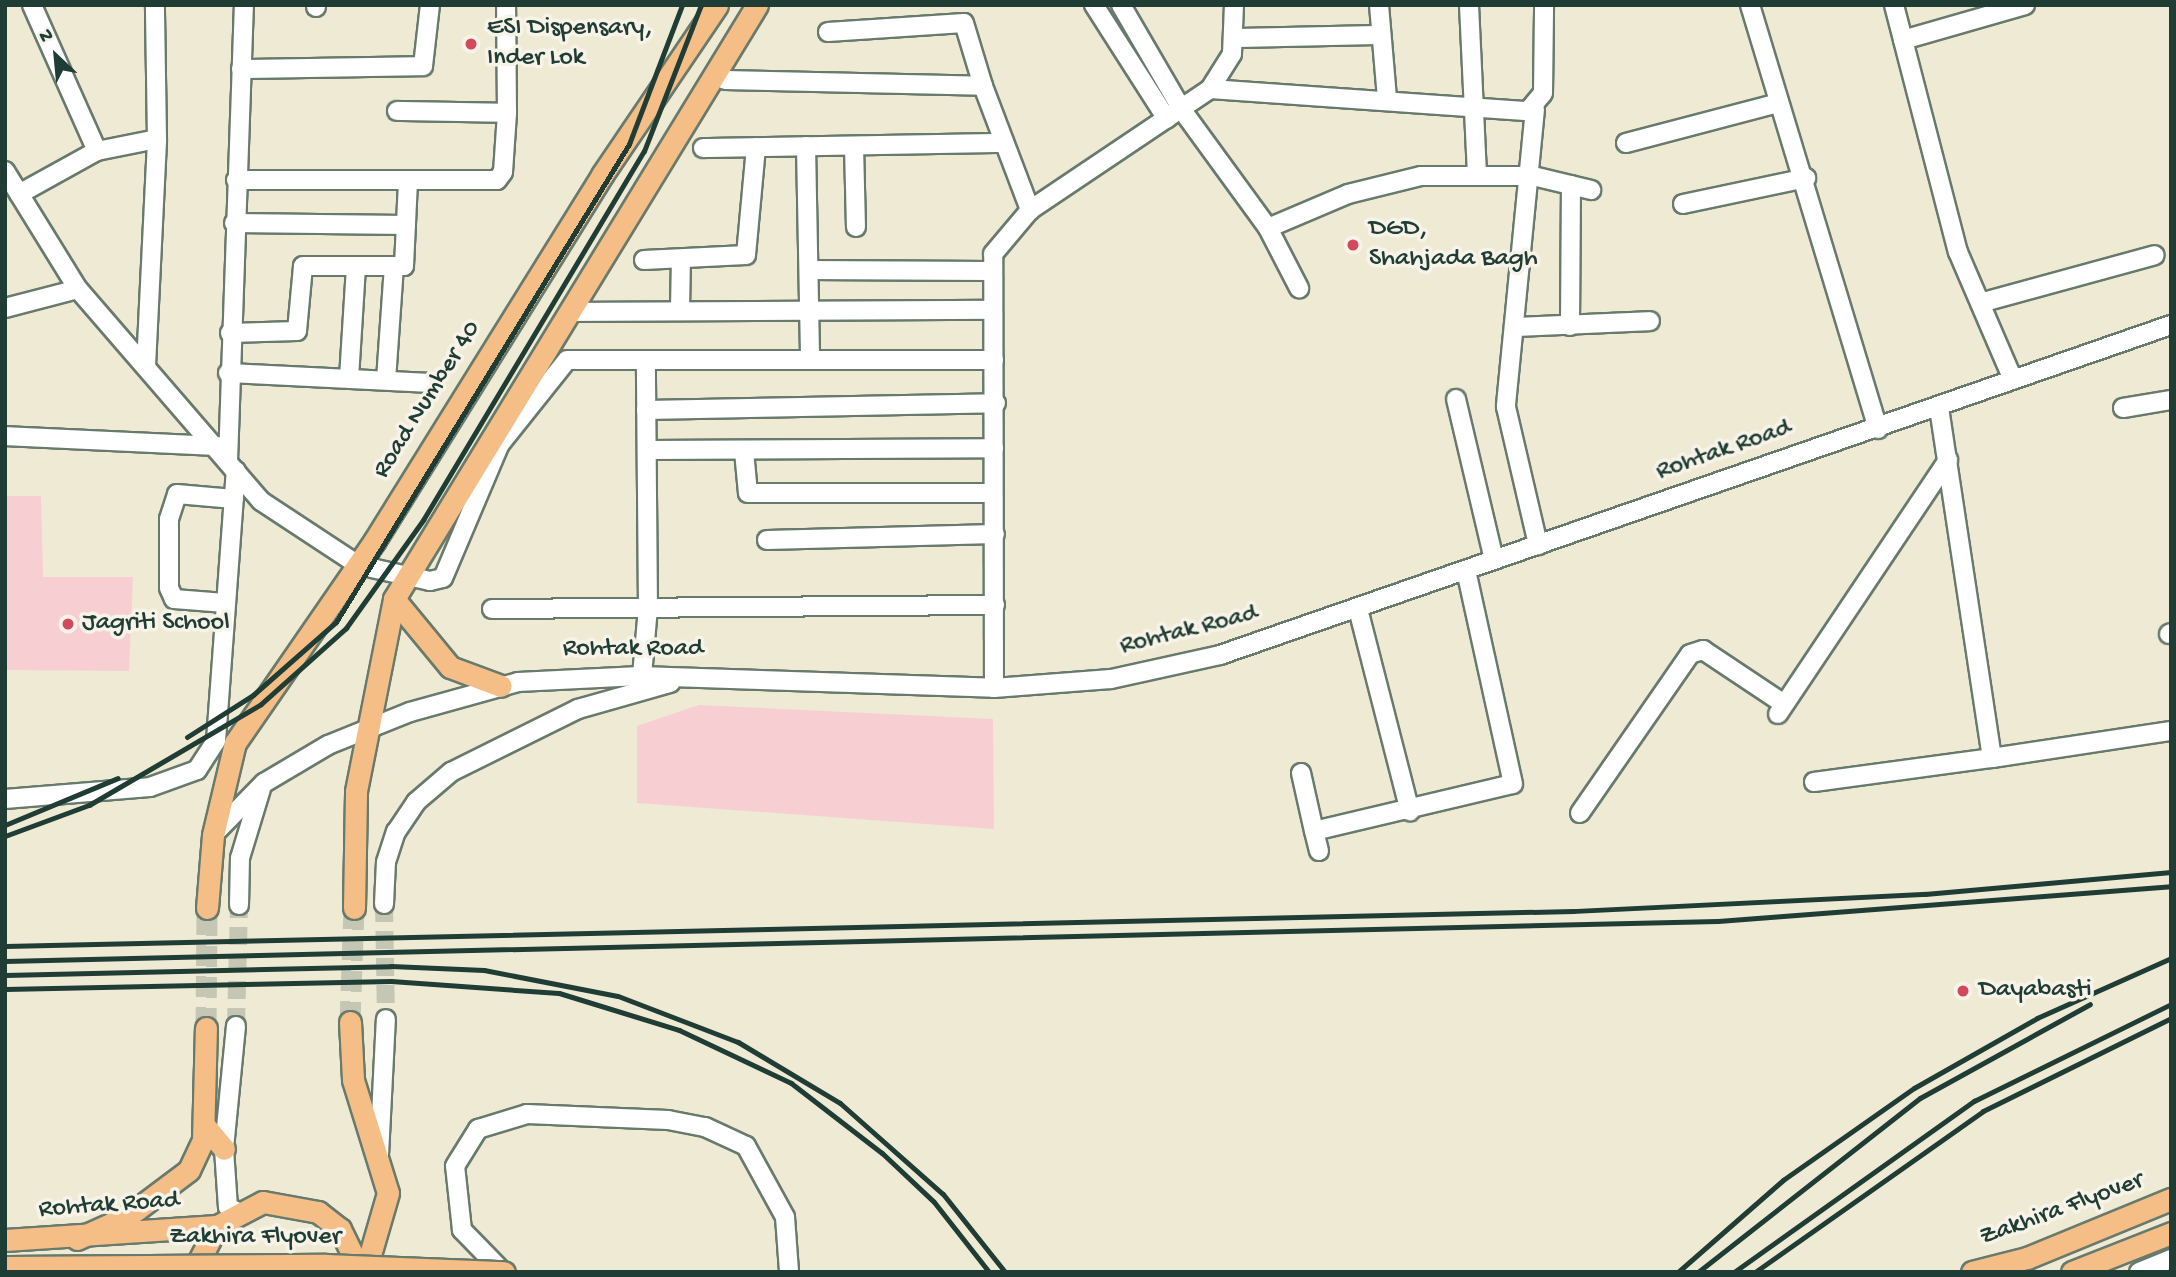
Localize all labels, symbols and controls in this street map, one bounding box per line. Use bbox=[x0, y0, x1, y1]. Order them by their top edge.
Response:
place label: ESI Dispensary, Inder Lok bbox=[487, 13, 653, 74]
north arrow bbox=[21, 21, 91, 91]
text: N bbox=[36, 24, 57, 50]
marker: ESI Dispensary, Inder Lok bbox=[461, 34, 481, 54]
place label: DGD, Shahjada Bagh bbox=[1369, 214, 1538, 276]
marker: DGD, Shahjada Bagh bbox=[1343, 235, 1363, 255]
street label: Road Number 40 bbox=[367, 315, 489, 485]
street label: Rohtak Road bbox=[1652, 413, 1796, 489]
street label: Rohtak Road bbox=[1117, 599, 1261, 663]
place label: Jagriti School bbox=[82, 608, 230, 640]
marker: Jagriti School bbox=[60, 616, 76, 632]
street label: Rohtak Road bbox=[563, 634, 703, 666]
place label: Dayabasti bbox=[1979, 975, 2092, 1007]
marker: Dayabasti bbox=[1953, 981, 1973, 1001]
street label: Zakhira Flyover bbox=[1976, 1166, 2148, 1254]
street label: Rohtak Road bbox=[38, 1186, 180, 1226]
street label: Zakhira Flyover bbox=[169, 1222, 341, 1254]

